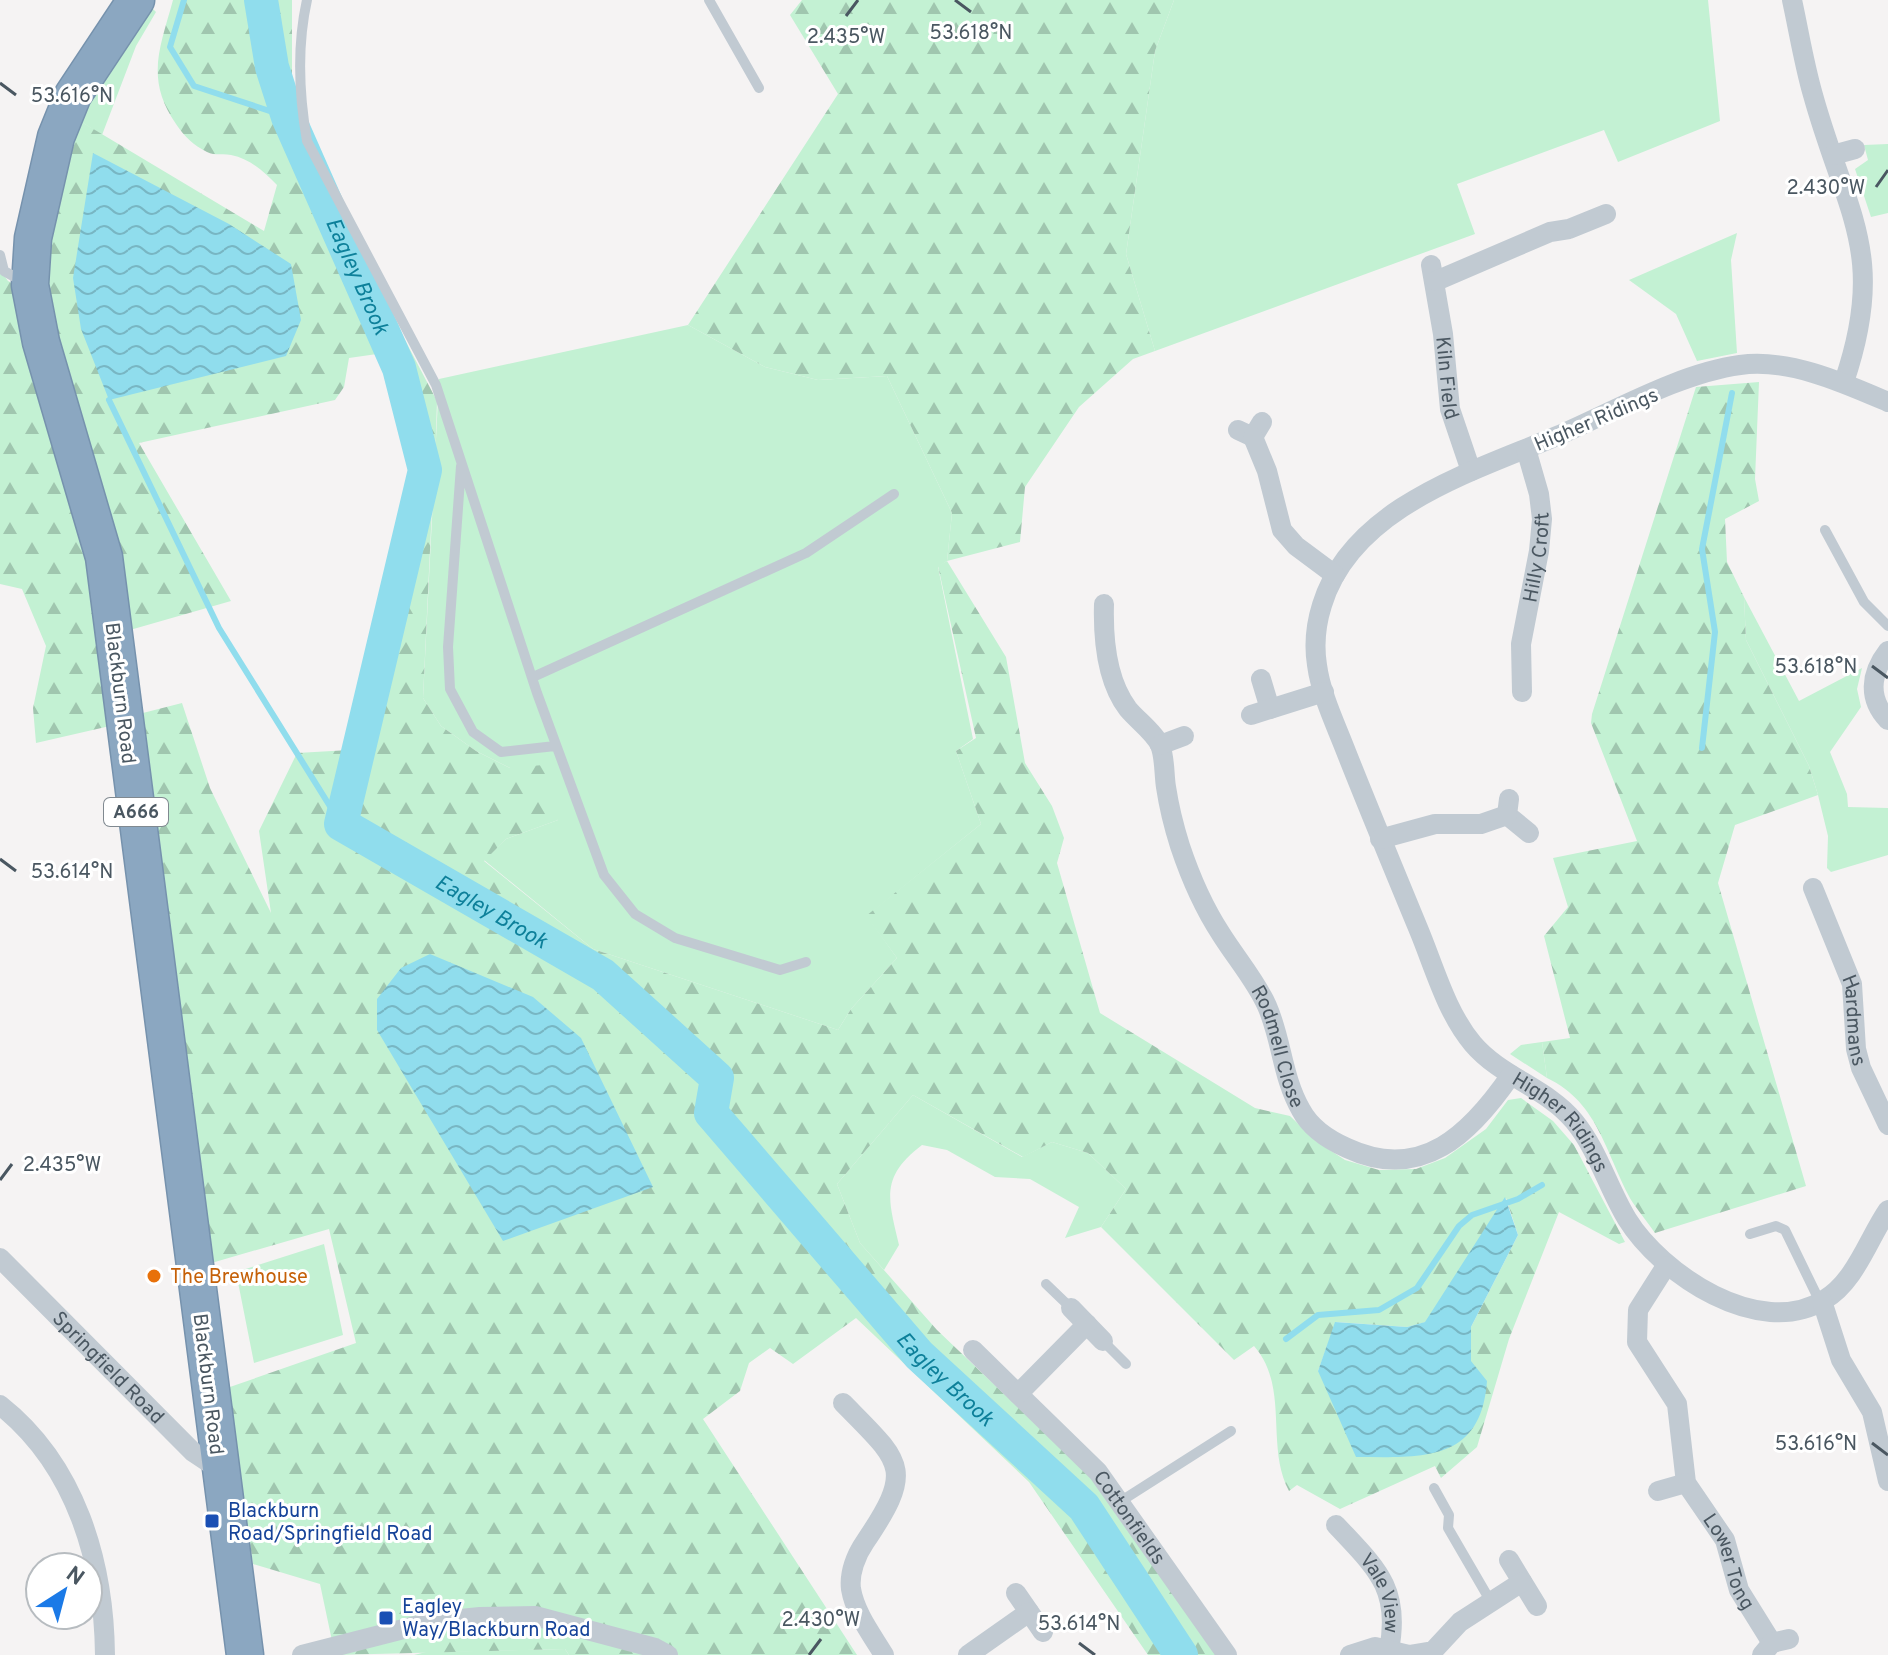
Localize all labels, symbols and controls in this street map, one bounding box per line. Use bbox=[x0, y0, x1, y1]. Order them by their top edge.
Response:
text: 53.618°N bbox=[930, 21, 1012, 47]
text: 2.435°W bbox=[807, 25, 885, 51]
text: 53.616°N bbox=[31, 84, 113, 110]
text: 2.430°W bbox=[1787, 176, 1865, 202]
water label: Eagley Brook bbox=[318, 214, 394, 340]
street label: Kiln Field bbox=[1428, 335, 1464, 423]
street label: Higher Ridings bbox=[1531, 383, 1663, 459]
street label: Hilly Croft bbox=[1518, 511, 1557, 605]
street label: Blackburn Road bbox=[97, 621, 141, 765]
text: 53.618°N bbox=[1775, 655, 1857, 681]
road number: A666 bbox=[104, 798, 168, 826]
text: 53.614°N bbox=[31, 860, 113, 886]
water label: Eagley Brook bbox=[430, 870, 552, 956]
street label: Hardmans bbox=[1835, 971, 1871, 1069]
street label: Rodmell Close bbox=[1244, 981, 1309, 1113]
street label: Higher Ridings bbox=[1507, 1067, 1613, 1177]
text: 2.435°W bbox=[23, 1153, 101, 1179]
place label: The Brewhouse bbox=[170, 1265, 308, 1291]
marker: The Brewhouse bbox=[145, 1267, 163, 1285]
street label: Springfield Road bbox=[45, 1307, 169, 1431]
street label: Blackburn Road bbox=[185, 1312, 229, 1456]
water label: Eagley Brook bbox=[889, 1327, 999, 1434]
text: 53.616°N bbox=[1775, 1432, 1857, 1458]
street label: Cottonfields bbox=[1086, 1466, 1170, 1571]
place label: Blackburn Road/Springfield Road bbox=[228, 1499, 433, 1548]
street label: Lower Tong bbox=[1696, 1509, 1759, 1616]
marker: Blackburn Road/Springfield Road bbox=[203, 1512, 221, 1530]
street label: Vale View bbox=[1353, 1549, 1403, 1633]
north arrow bbox=[24, 1551, 104, 1631]
text: N bbox=[60, 1561, 89, 1592]
place label: Eagley Way/Blackburn Road bbox=[402, 1595, 590, 1644]
text: 2.430°W bbox=[782, 1608, 860, 1634]
marker: Eagley Way/Blackburn Road bbox=[377, 1609, 395, 1627]
text: 53.614°N bbox=[1038, 1612, 1120, 1638]

